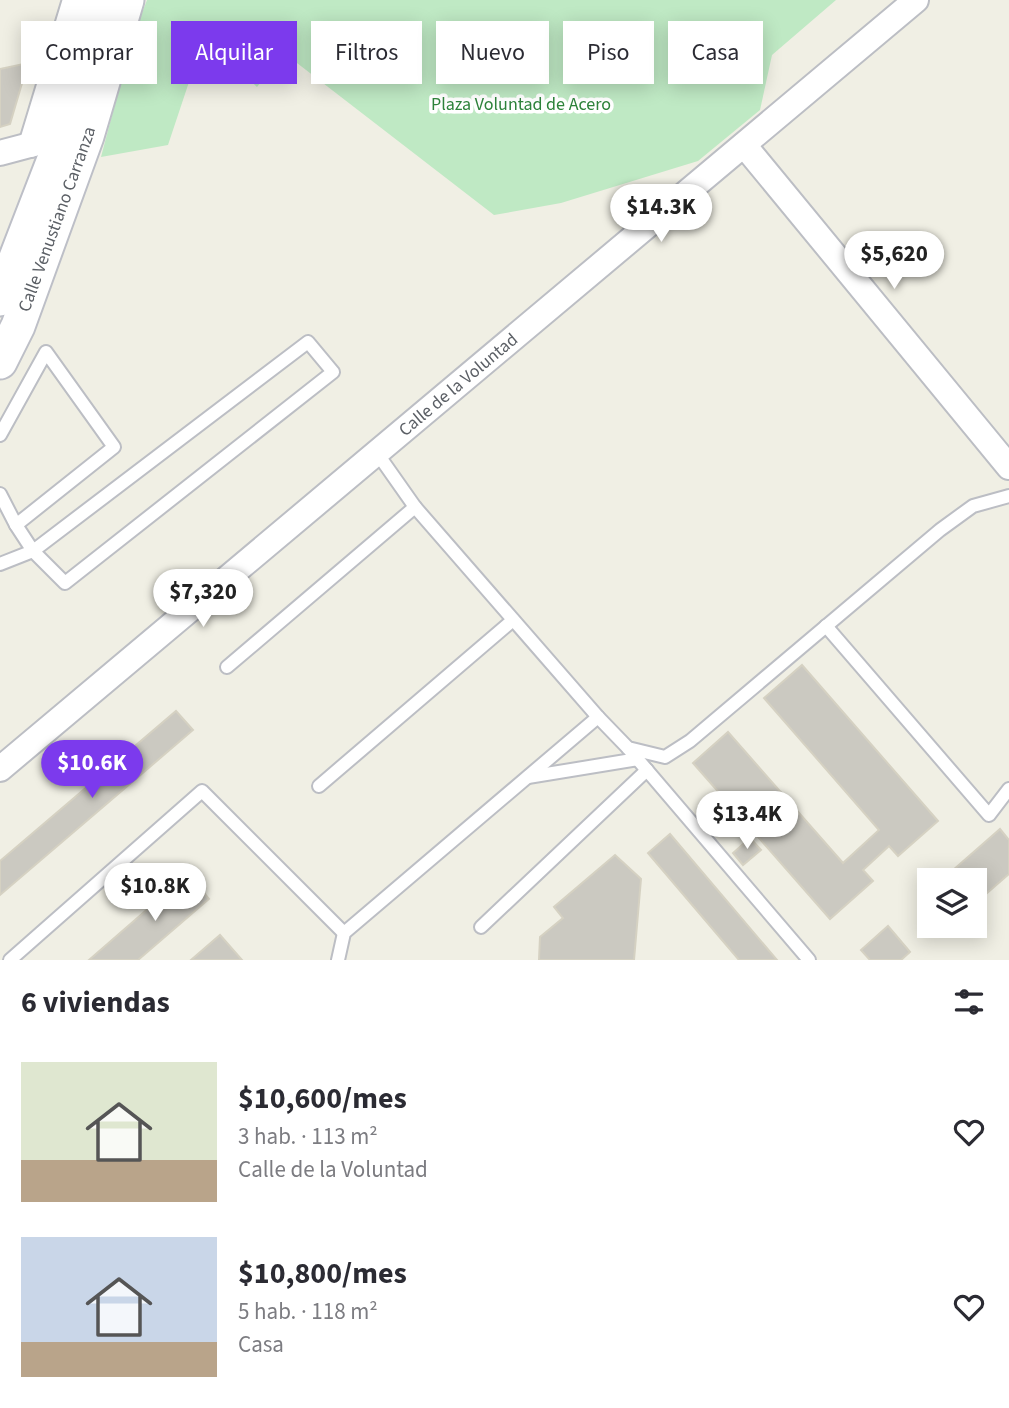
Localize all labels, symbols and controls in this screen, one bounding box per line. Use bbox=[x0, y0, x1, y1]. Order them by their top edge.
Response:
chip: Comprar bbox=[21, 21, 157, 84]
chip: Alquilar bbox=[171, 21, 297, 84]
chip: Filtros bbox=[311, 21, 422, 84]
chip: Nuevo bbox=[436, 21, 549, 84]
chip: Piso bbox=[563, 21, 654, 84]
chip: Casa bbox=[668, 21, 763, 84]
park label: Plaza Voluntad de Acero bbox=[431, 92, 611, 117]
street label: Calle Venustiano Carranza bbox=[12, 124, 102, 315]
pin: $14.3K bbox=[604, 184, 718, 244]
text: $14.3K bbox=[626, 190, 696, 223]
pin: $5,620 bbox=[837, 232, 951, 291]
text: $5,620 bbox=[860, 237, 928, 270]
street label: Calle de la Voluntad bbox=[393, 327, 523, 442]
pin: $7,320 bbox=[146, 570, 260, 629]
text: $7,320 bbox=[169, 575, 237, 608]
pin: $10.6K bbox=[35, 740, 149, 800]
text: $10.6K bbox=[57, 746, 127, 779]
pin: $13.4K bbox=[690, 792, 804, 851]
text: $13.4K bbox=[712, 797, 782, 830]
pin: $10.8K bbox=[98, 864, 212, 923]
map controls bbox=[917, 868, 987, 938]
button: layers bbox=[917, 868, 987, 938]
text: $10.8K bbox=[120, 869, 190, 902]
text: 6 viviendas bbox=[21, 981, 170, 1024]
icon: filters bbox=[950, 983, 988, 1021]
text: $10,600/mes bbox=[238, 1077, 407, 1120]
icon: home bbox=[77, 1090, 161, 1174]
icon: heart bbox=[950, 1113, 988, 1151]
text: 3 hab. · 113 m² bbox=[238, 1120, 378, 1153]
text: Calle de la Voluntad bbox=[238, 1153, 428, 1186]
text: $10,800/mes bbox=[238, 1252, 407, 1295]
icon: home bbox=[77, 1265, 161, 1349]
icon: heart bbox=[950, 1288, 988, 1326]
text: 5 hab. · 118 m² bbox=[238, 1295, 378, 1328]
text: Casa bbox=[238, 1328, 284, 1361]

